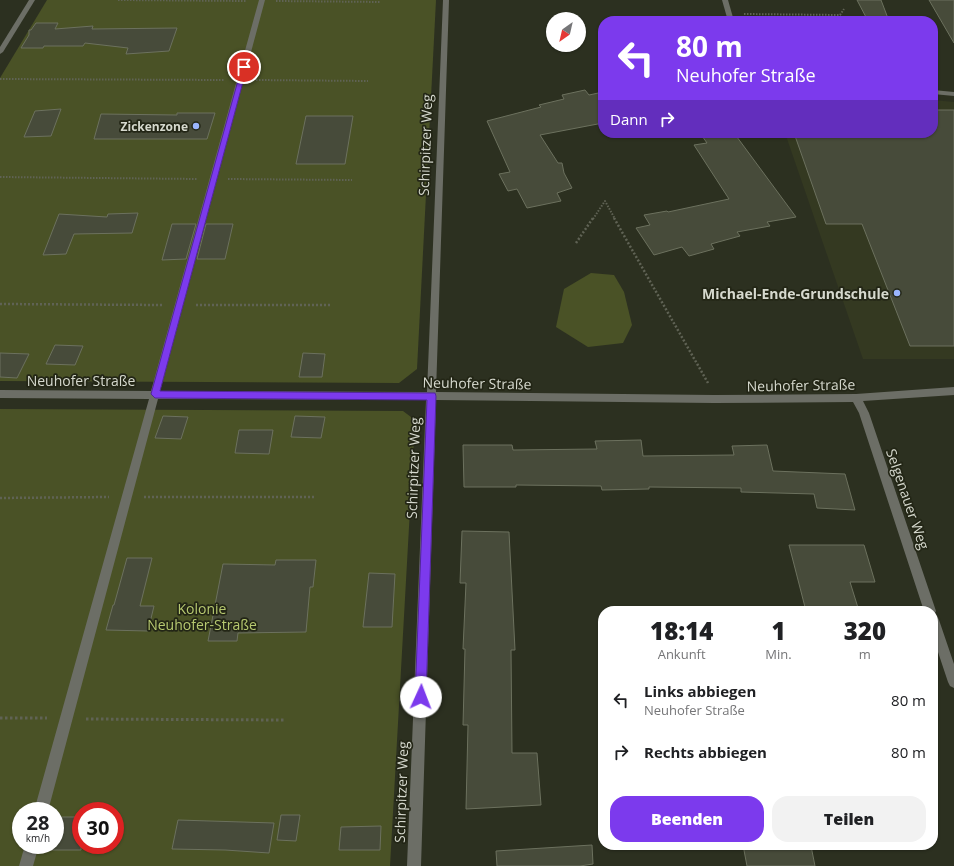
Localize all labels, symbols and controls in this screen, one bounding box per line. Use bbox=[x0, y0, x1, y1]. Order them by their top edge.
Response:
north arrow bbox=[546, 12, 586, 52]
map controls bbox=[546, 12, 586, 52]
text: 80 m bbox=[676, 27, 743, 65]
icon: left bbox=[610, 32, 662, 84]
pin bbox=[227, 50, 261, 84]
icon: arrive bbox=[233, 56, 255, 78]
text: Neuhofer Straße bbox=[676, 63, 816, 87]
street label: Schirpitzer Weg bbox=[414, 94, 436, 196]
icon: right bbox=[656, 108, 678, 130]
text: Dann bbox=[610, 109, 648, 129]
place label: Zickenzone bbox=[121, 118, 188, 135]
marker: Zickenzone bbox=[191, 121, 201, 131]
place label: Michael-Ende-Grundschule bbox=[702, 284, 889, 303]
marker: Michael-Ende-Grundschule bbox=[892, 288, 902, 298]
street label: Neuhofer Straße bbox=[27, 371, 135, 390]
street label: Neuhofer Straße bbox=[423, 373, 532, 393]
street label: Neuhofer Straße bbox=[747, 375, 856, 395]
street label: Schirpitzer Weg bbox=[402, 417, 424, 519]
street label: Selgenauer Weg bbox=[882, 446, 934, 552]
park label: Kolonie Neuhofer-Straße bbox=[147, 599, 257, 634]
text: 18:14 bbox=[650, 614, 713, 647]
text: 1 bbox=[771, 614, 786, 647]
text: 320 bbox=[844, 614, 886, 647]
text: Ankunft bbox=[658, 645, 706, 663]
text: Min. bbox=[765, 645, 792, 663]
text: m bbox=[859, 645, 871, 663]
position arrow bbox=[400, 676, 442, 718]
text: Links abbiegen bbox=[644, 681, 756, 701]
icon: left bbox=[610, 689, 632, 711]
text: 80 m bbox=[891, 690, 926, 710]
text: Neuhofer Straße bbox=[644, 701, 745, 719]
street label: Schirpitzer Weg bbox=[390, 741, 412, 843]
icon: right bbox=[610, 741, 632, 763]
text: Rechts abbiegen bbox=[644, 742, 767, 762]
text: 80 m bbox=[891, 742, 926, 762]
button: Beenden bbox=[610, 796, 764, 842]
button: Teilen bbox=[772, 796, 926, 842]
speed limit sign: 30 bbox=[72, 802, 124, 854]
text: 28 bbox=[27, 809, 49, 836]
text: km/h bbox=[26, 831, 50, 845]

